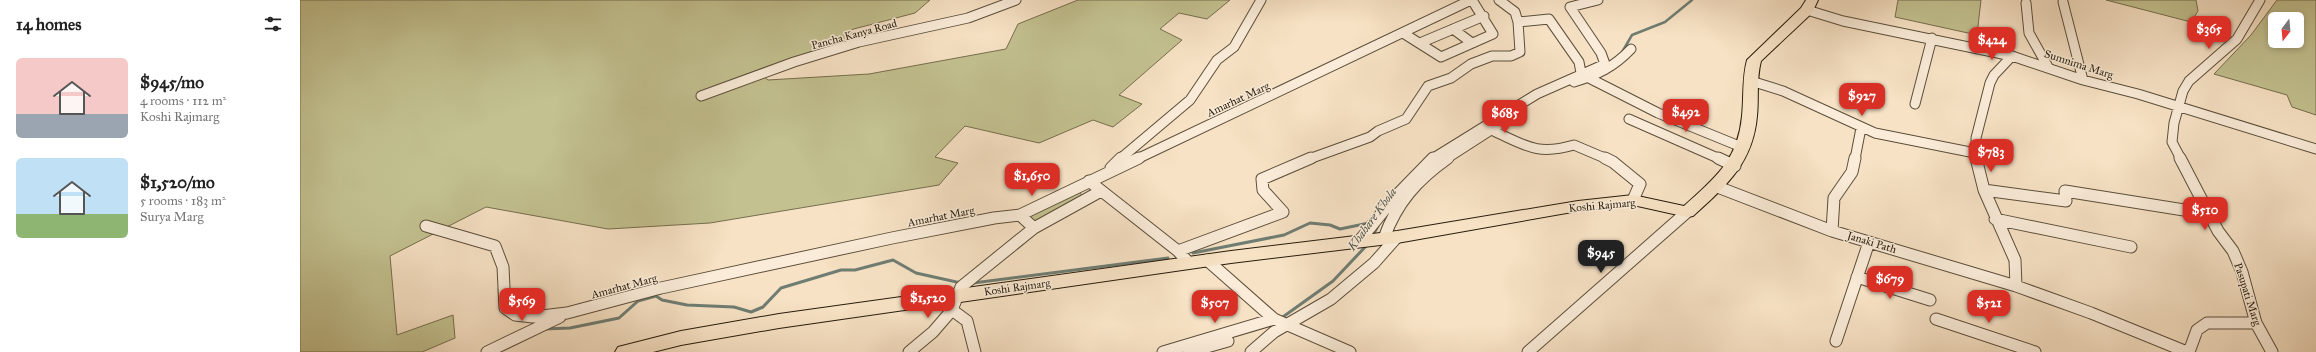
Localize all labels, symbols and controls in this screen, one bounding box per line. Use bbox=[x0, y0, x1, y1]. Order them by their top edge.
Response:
north arrow bbox=[2268, 12, 2304, 48]
map controls bbox=[2268, 12, 2304, 48]
icon: filters bbox=[262, 13, 284, 35]
text: 14 homes bbox=[16, 14, 81, 35]
pin: $365 bbox=[2185, 16, 2233, 50]
street label: Pancha Kanya Road bbox=[810, 17, 899, 52]
text: $365 bbox=[2196, 21, 2222, 37]
pin: $424 bbox=[1968, 27, 2016, 61]
text: $424 bbox=[1978, 32, 2006, 48]
street label: Sumnima Marg bbox=[2043, 47, 2116, 82]
text: $945/mo bbox=[140, 72, 204, 93]
icon: home bbox=[48, 74, 96, 122]
street label: Amarhat Marg bbox=[1204, 79, 1272, 120]
pin: $927 bbox=[1838, 83, 1886, 117]
text: $927 bbox=[1848, 88, 1876, 104]
text: 4 rooms · 112 m² bbox=[140, 93, 226, 109]
pin: $492 bbox=[1662, 99, 1710, 133]
pin: $685 bbox=[1481, 100, 1529, 134]
text: $492 bbox=[1672, 104, 1700, 120]
text: $685 bbox=[1491, 105, 1519, 121]
text: Koshi Rajmarg bbox=[140, 109, 219, 125]
pin: $783 bbox=[1967, 139, 2015, 173]
text: $783 bbox=[1978, 144, 2004, 160]
pin: $1,650 bbox=[999, 163, 1065, 197]
text: $1,650 bbox=[1014, 168, 1050, 184]
text: $1,520/mo bbox=[140, 172, 215, 193]
icon: home bbox=[48, 174, 96, 222]
water label: Khahare Khola bbox=[1344, 185, 1399, 254]
text: 5 rooms · 183 m² bbox=[140, 193, 226, 209]
street label: Koshi Rajmarg bbox=[1568, 196, 1637, 215]
pin: $510 bbox=[2181, 197, 2229, 231]
text: $510 bbox=[2192, 202, 2218, 218]
street label: Amarhat Marg bbox=[906, 203, 976, 230]
text: Surya Marg bbox=[140, 209, 203, 225]
street label: Janaki Path bbox=[1844, 229, 1898, 257]
pin: $945 bbox=[1577, 240, 1625, 274]
text: $945 bbox=[1587, 245, 1615, 261]
street label: Pasupati Marg bbox=[2231, 261, 2264, 328]
pin: $679 bbox=[1866, 266, 1914, 300]
street label: Amarhat Marg bbox=[589, 271, 659, 302]
text: $679 bbox=[1876, 271, 1904, 287]
street label: Koshi Rajmarg bbox=[983, 276, 1052, 299]
pin: $1,520 bbox=[895, 285, 961, 319]
pin: $569 bbox=[498, 288, 546, 322]
text: $1,520 bbox=[910, 290, 946, 306]
pin: $507 bbox=[1191, 290, 1239, 324]
pin: $521 bbox=[1965, 290, 2013, 324]
text: $569 bbox=[508, 293, 536, 309]
text: $507 bbox=[1201, 295, 1229, 311]
text: $521 bbox=[1976, 295, 2002, 311]

